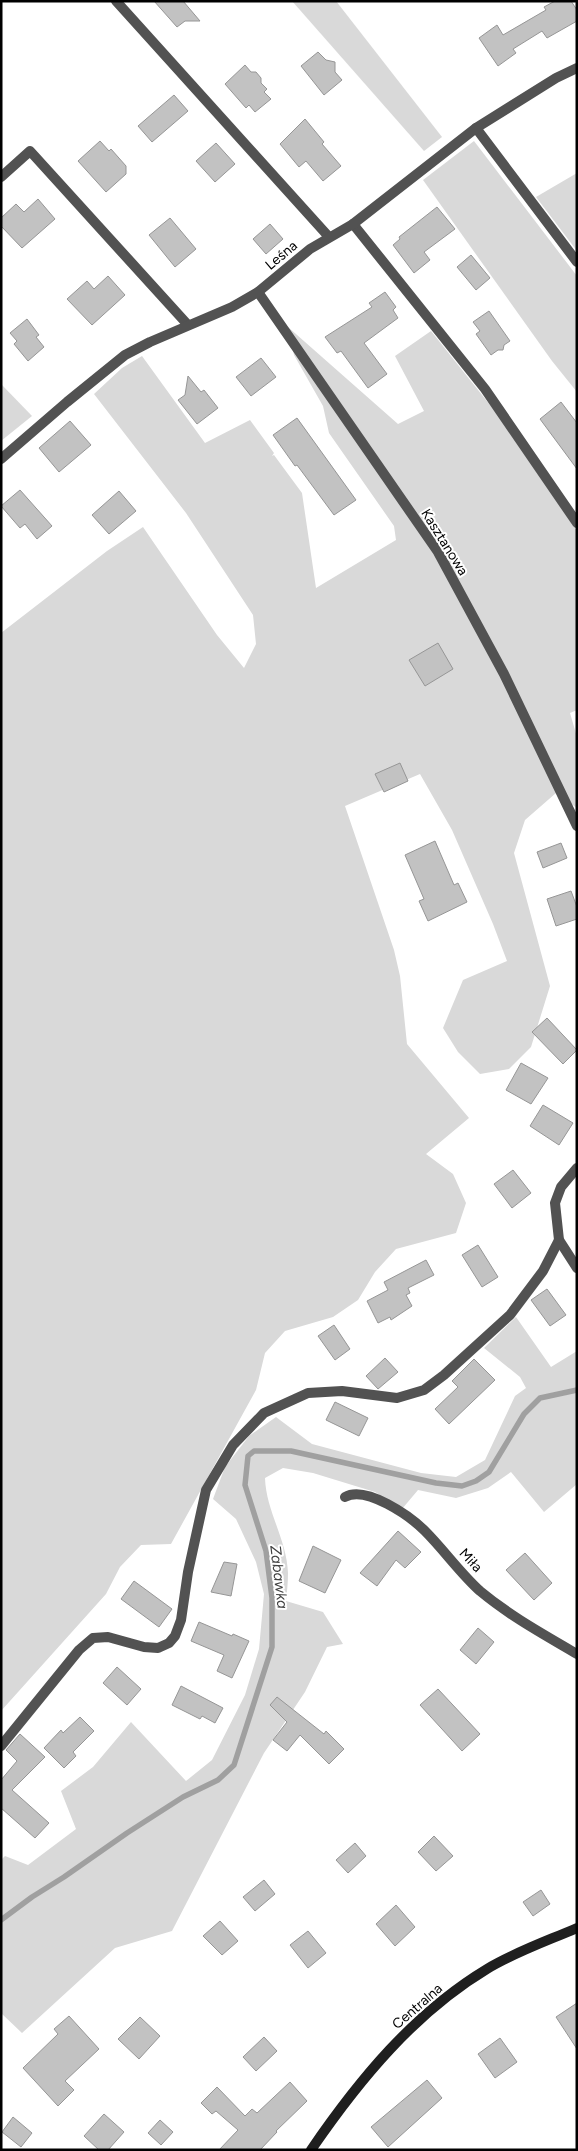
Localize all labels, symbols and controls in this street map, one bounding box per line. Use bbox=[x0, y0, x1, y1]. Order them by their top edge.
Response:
street label: Leśna bbox=[262, 237, 301, 274]
street label: Kasztanowa bbox=[417, 506, 472, 579]
water label: Zabawka bbox=[266, 1544, 292, 1610]
street label: Miła bbox=[455, 1545, 486, 1576]
street label: Centralna bbox=[389, 1980, 446, 2033]

